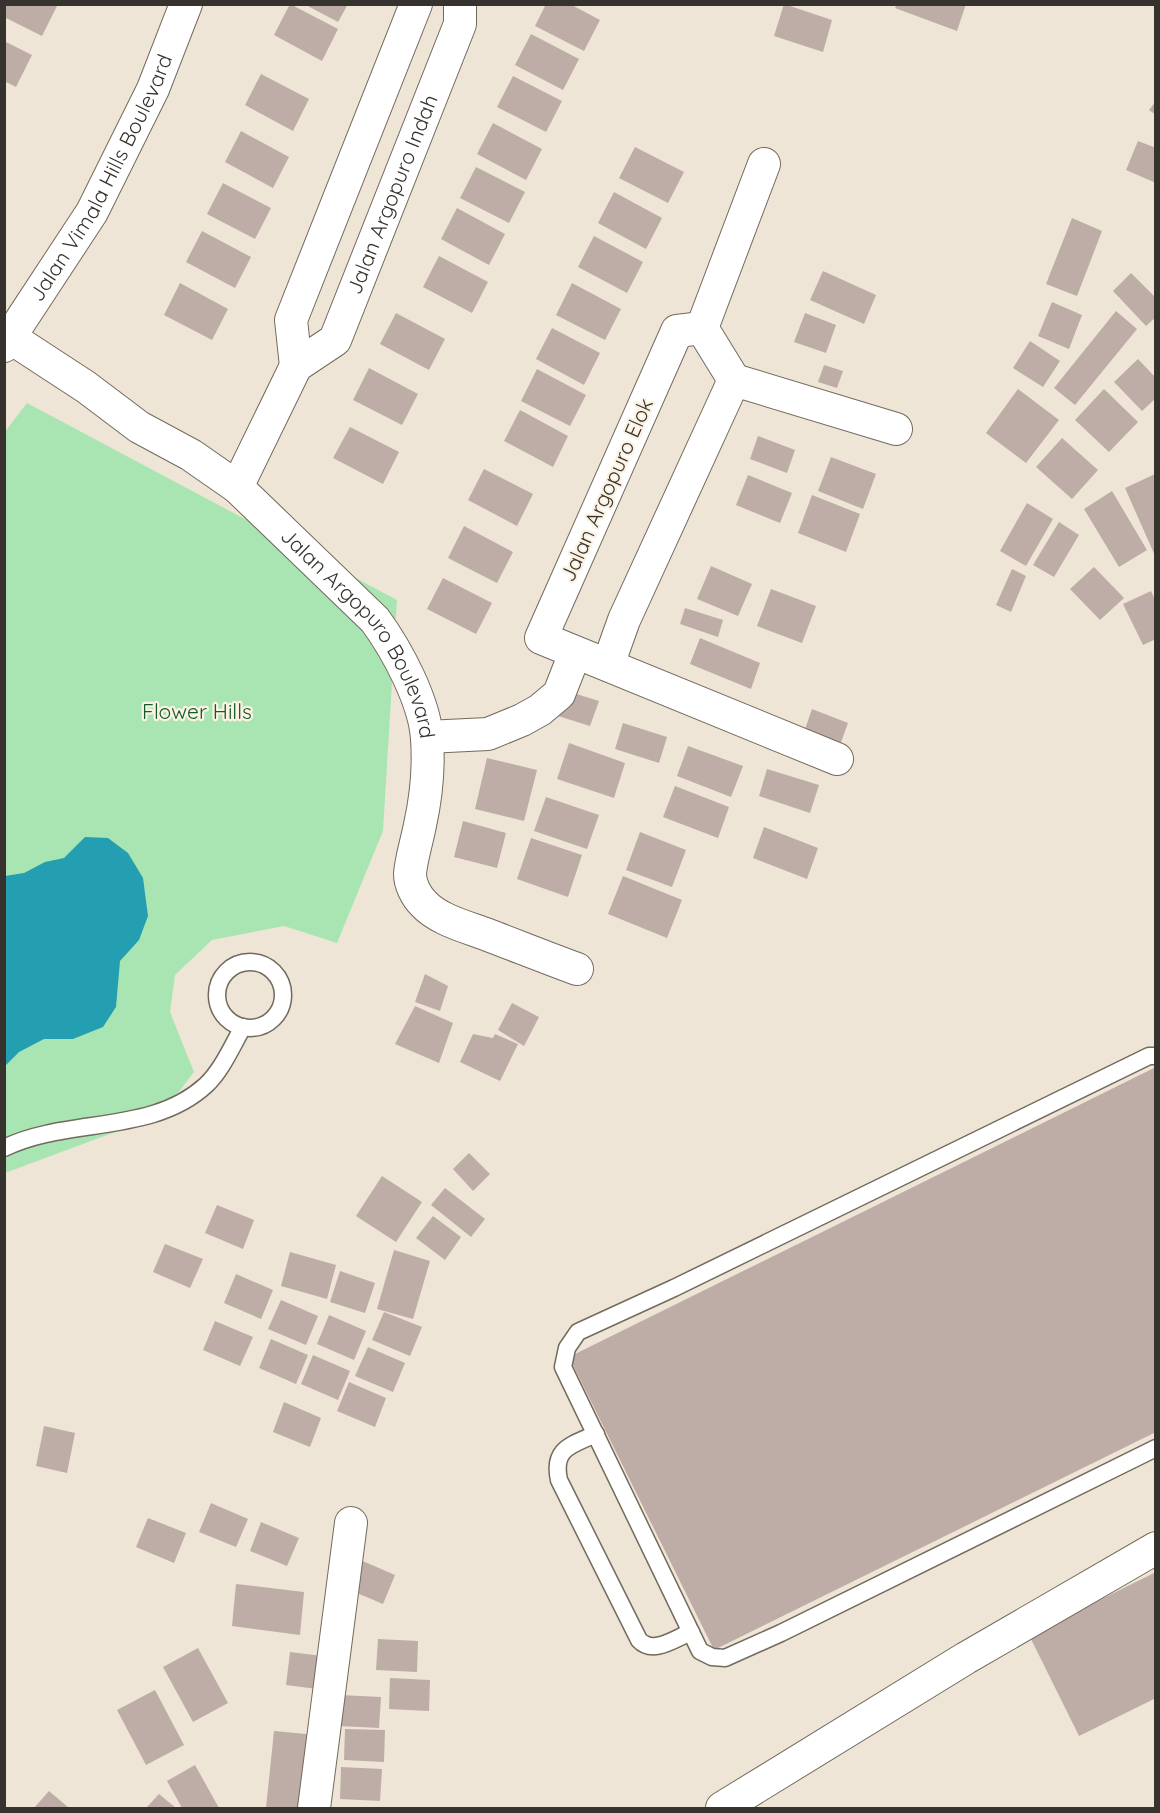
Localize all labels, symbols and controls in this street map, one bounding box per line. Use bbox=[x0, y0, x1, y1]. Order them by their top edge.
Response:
street label: Jalan Vimala Hills Boulevard bbox=[23, 50, 177, 306]
street label: Jalan Argopuro Indah bbox=[340, 91, 443, 298]
street label: Jalan Argopuro Elok bbox=[554, 394, 658, 585]
street label: Jalan Argopuro Boulevard bbox=[276, 522, 441, 740]
park label: Flower Hills bbox=[142, 698, 252, 724]

